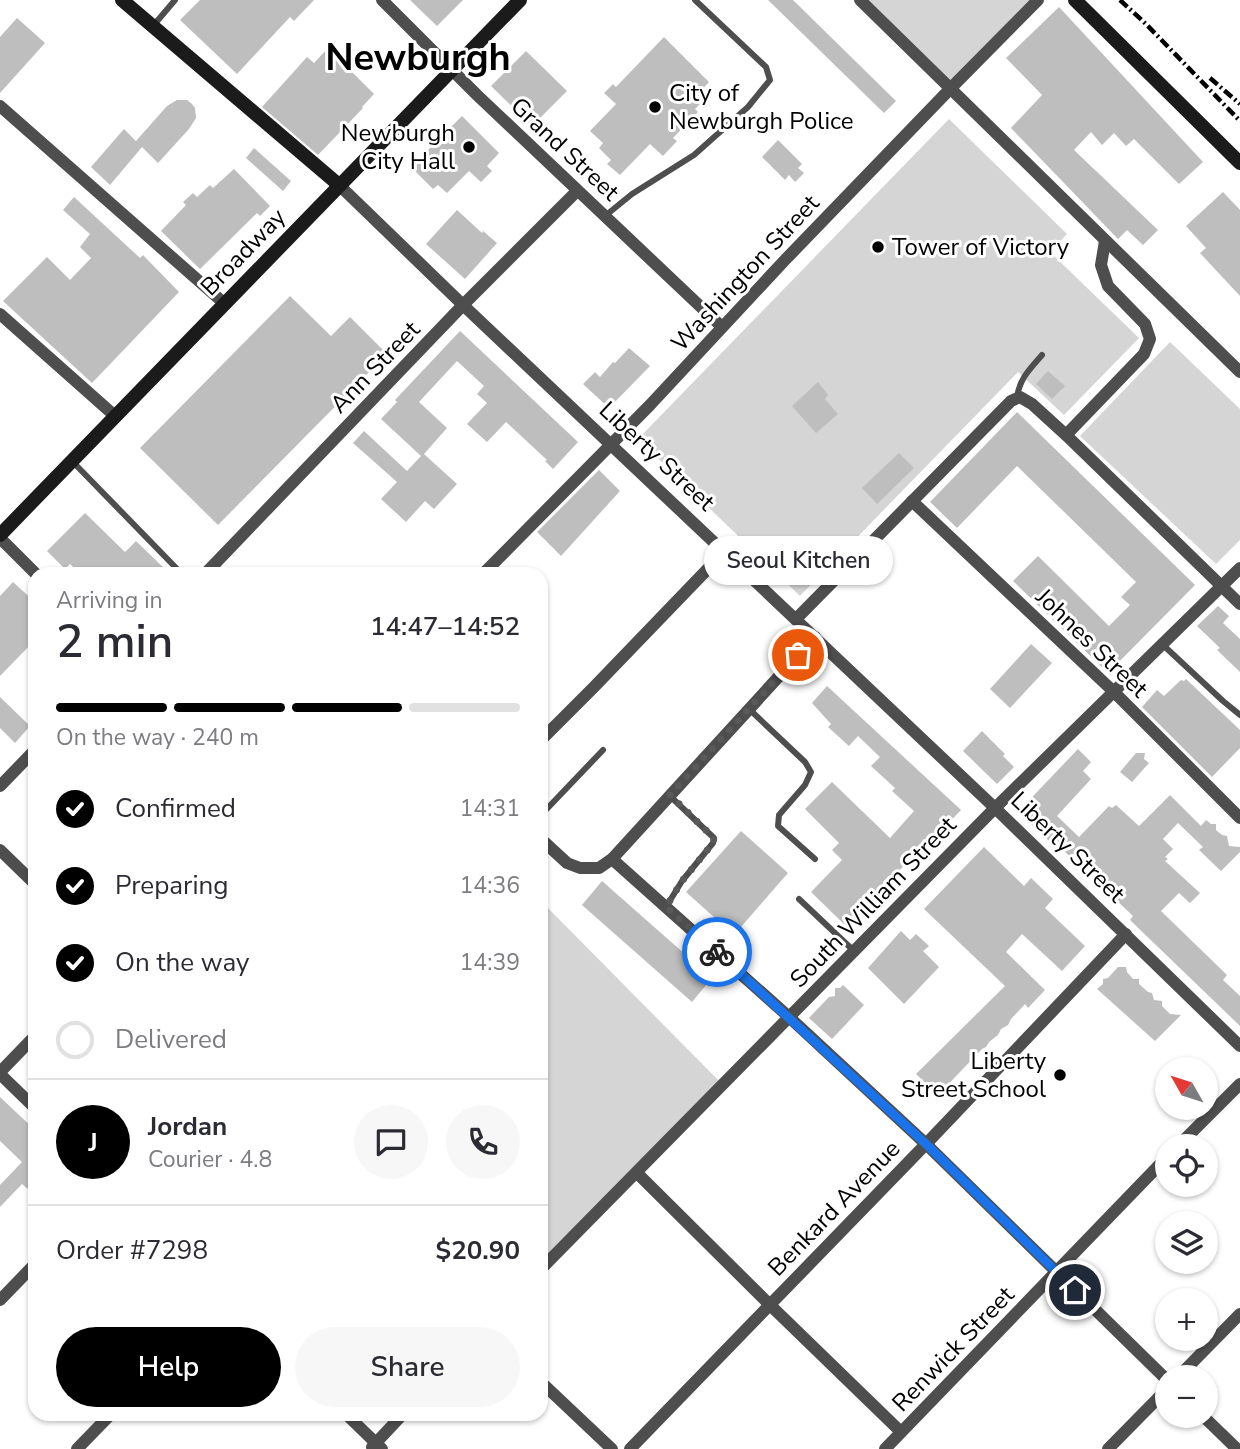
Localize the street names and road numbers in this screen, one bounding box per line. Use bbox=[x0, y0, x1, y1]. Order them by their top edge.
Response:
street label: Grand Street bbox=[504, 90, 627, 208]
street label: Washington Street bbox=[664, 187, 826, 358]
street label: Broadway bbox=[193, 201, 293, 303]
street label: Ann Street bbox=[323, 314, 427, 420]
street label: Liberty Street bbox=[592, 394, 722, 518]
street label: Johnes Street bbox=[1028, 581, 1155, 705]
street label: Liberty Street bbox=[1004, 784, 1132, 910]
street label: South William Street bbox=[783, 809, 964, 995]
street label: Benkard Avenue bbox=[761, 1133, 907, 1283]
street label: Renwick Street bbox=[885, 1279, 1021, 1419]

